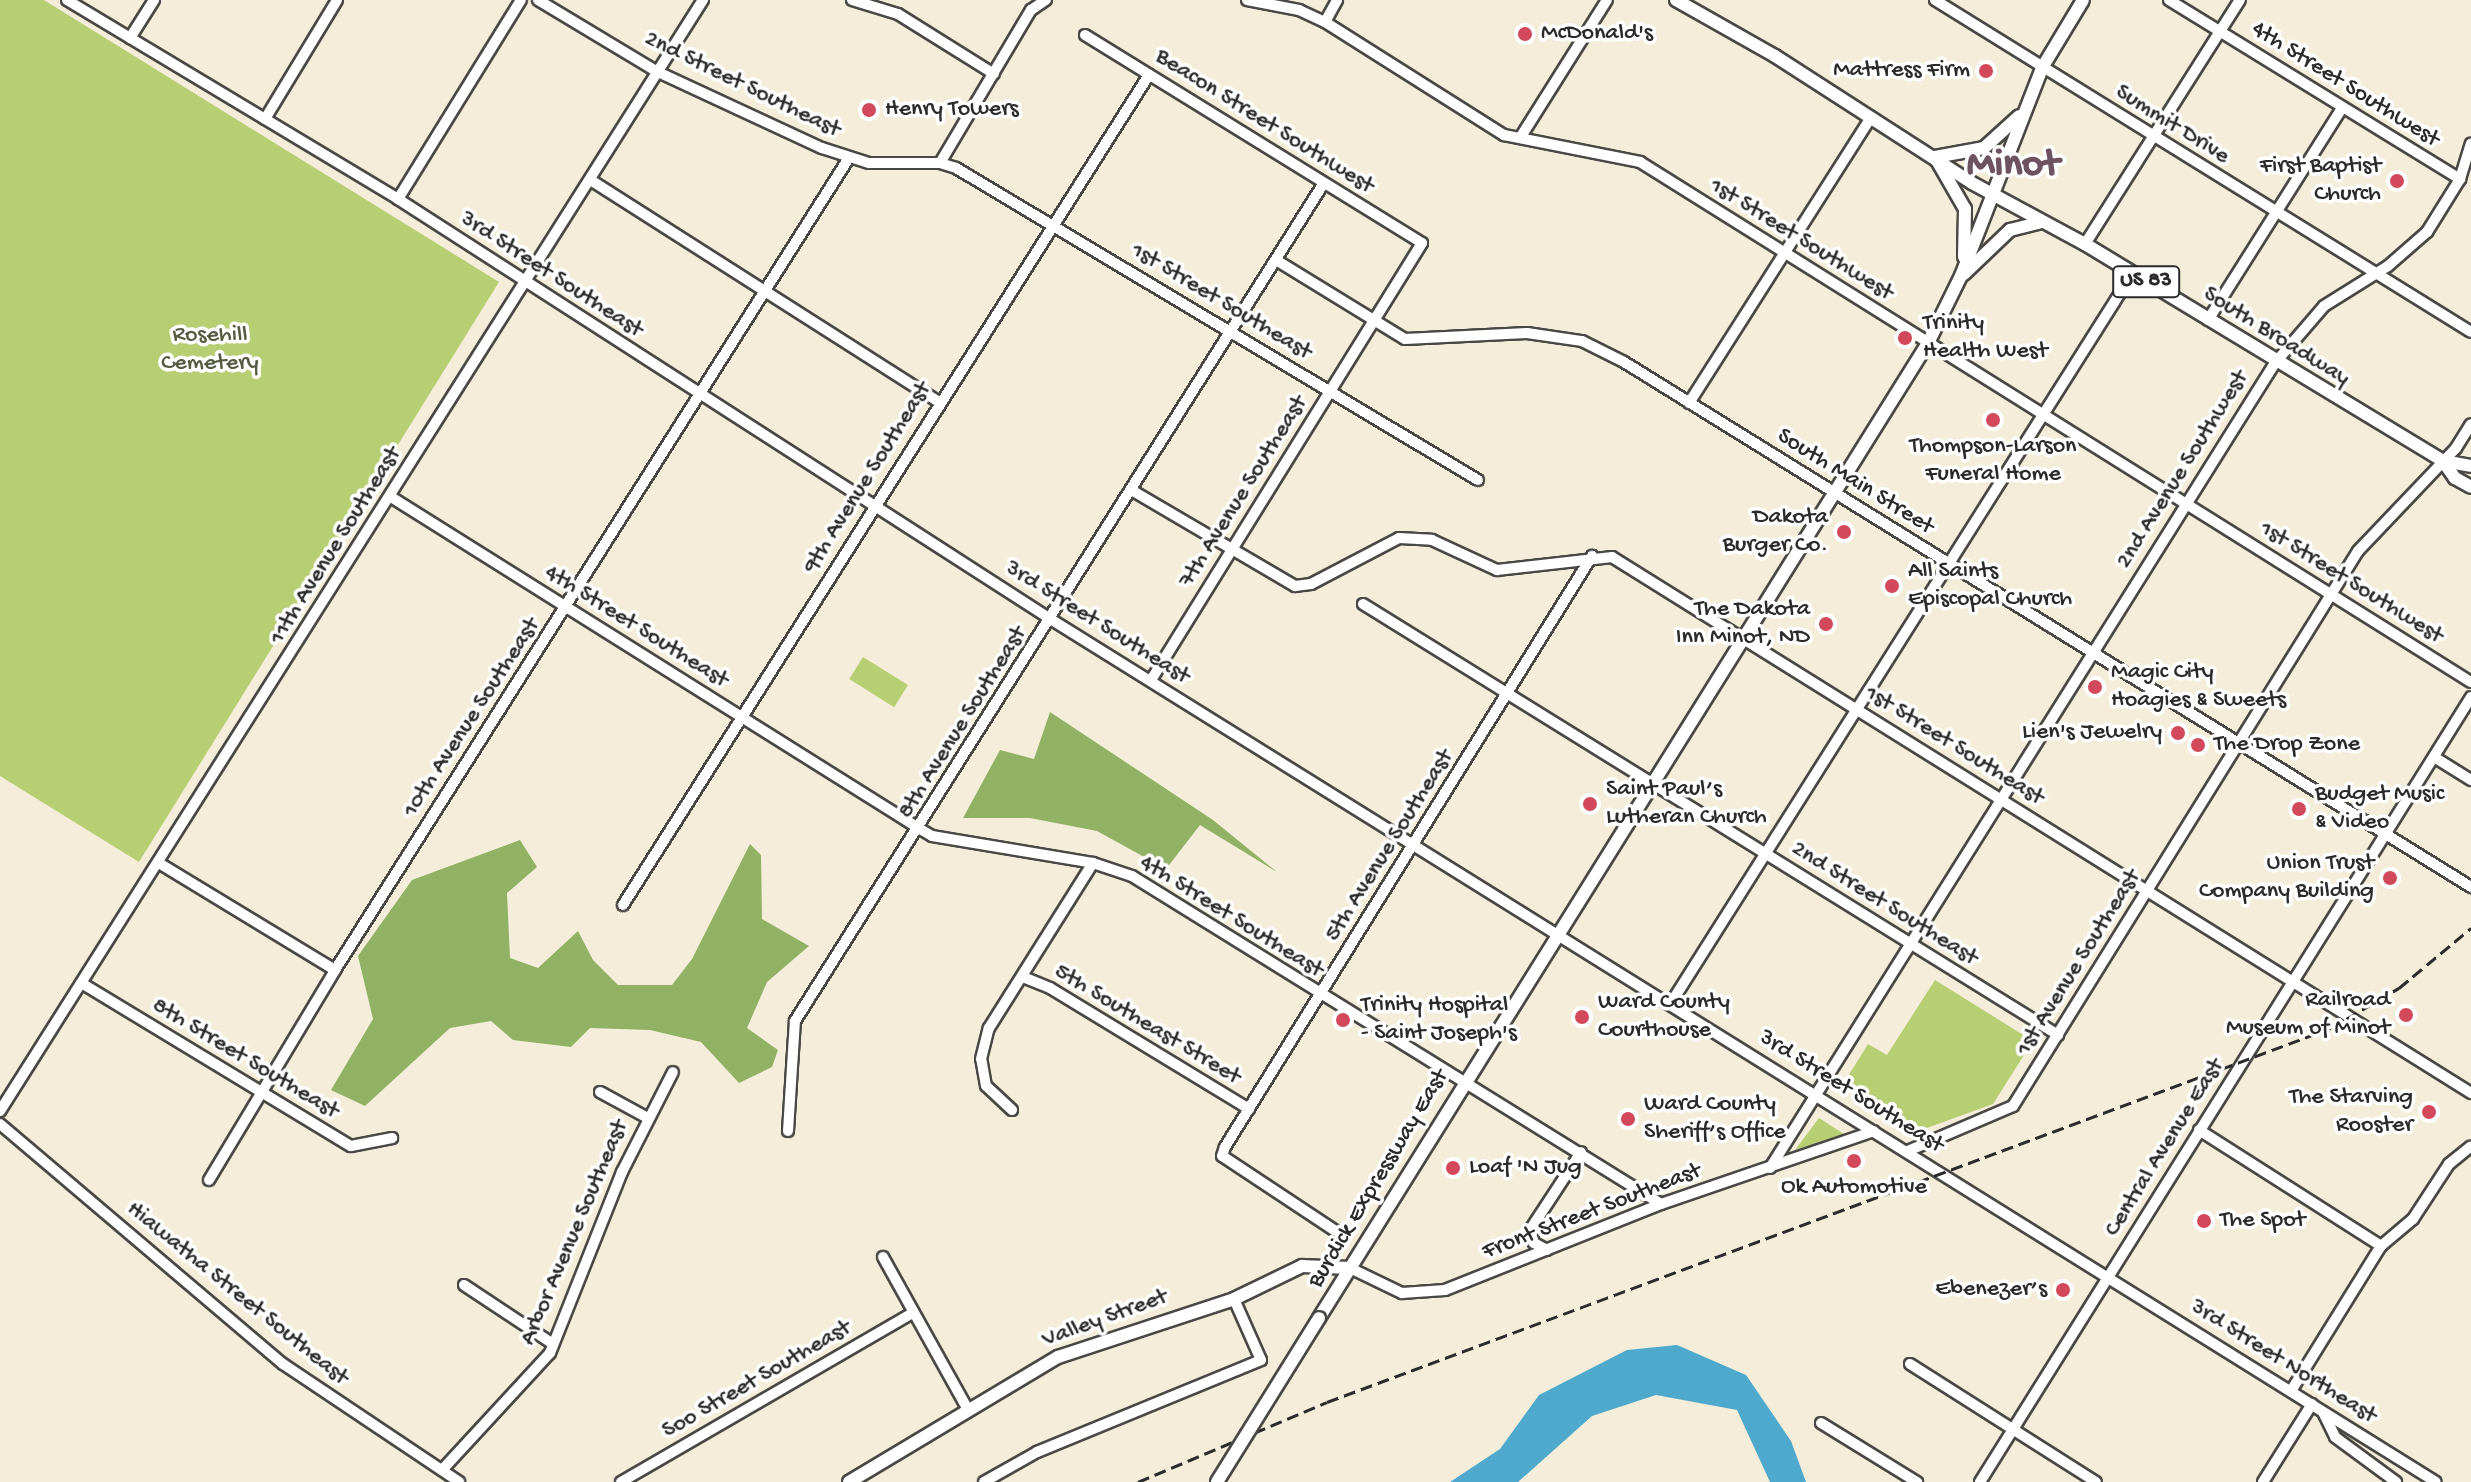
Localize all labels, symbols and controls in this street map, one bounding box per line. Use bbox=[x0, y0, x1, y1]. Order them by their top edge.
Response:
street label: 4th Street Southwest bbox=[2246, 15, 2444, 155]
place label: McDonald's bbox=[1541, 20, 1653, 48]
street label: 2nd Street Southeast bbox=[639, 25, 845, 145]
marker: McDonald's bbox=[1516, 25, 1534, 43]
street label: Beacon Street Southwest bbox=[1149, 43, 1379, 201]
place label: Mattress Firm bbox=[1833, 57, 1970, 85]
marker: Mattress Firm bbox=[1977, 62, 1995, 80]
street label: Summit Drive bbox=[2109, 78, 2235, 172]
place label: Henry Towers bbox=[885, 96, 1018, 124]
marker: Henry Towers bbox=[860, 101, 878, 119]
district label: Minot bbox=[1967, 142, 2059, 190]
place label: First Baptist Church bbox=[2260, 153, 2381, 209]
street label: 1st Street Southwest bbox=[1704, 172, 1898, 308]
marker: First Baptist Church bbox=[2388, 172, 2406, 190]
street label: 3rd Street Southeast bbox=[454, 205, 648, 345]
street label: 1st Street Southeast bbox=[1125, 237, 1317, 367]
road number: US 83 bbox=[2112, 264, 2180, 300]
street label: South Broadway bbox=[2197, 280, 2355, 394]
place label: Trinity Health West bbox=[1923, 310, 2047, 366]
park label: Rosehill Cemetery bbox=[161, 322, 259, 378]
marker: Trinity Health West bbox=[1894, 327, 1916, 349]
street label: 2nd Avenue Southwest bbox=[2110, 366, 2256, 574]
street label: 9th Avenue Southeast bbox=[797, 377, 939, 579]
street label: 7th Avenue Southeast bbox=[1173, 391, 1315, 593]
marker: Thompson-Larson Funeral Home bbox=[1984, 411, 2002, 429]
street label: South Main Street bbox=[1771, 422, 1939, 542]
place label: Thompson-Larson Funeral Home bbox=[1910, 433, 2076, 489]
street label: 11th Avenue Southeast bbox=[264, 442, 408, 650]
place label: Dakota Burger Co. bbox=[1723, 504, 1828, 560]
street label: 1st Street Southwest bbox=[2254, 515, 2448, 651]
marker: Dakota Burger Co. bbox=[1835, 523, 1853, 541]
street label: 3rd Street Southeast bbox=[999, 555, 1195, 691]
place label: All Saints Episcopal Church bbox=[1908, 558, 2072, 614]
street label: 4th Street Southeast bbox=[539, 559, 733, 695]
marker: All Saints Episcopal Church bbox=[1883, 577, 1901, 595]
place label: The Dakota Inn Minot, ND bbox=[1676, 596, 1810, 652]
street label: 10th Avenue Southeast bbox=[397, 613, 547, 823]
marker: The Dakota Inn Minot, ND bbox=[1817, 615, 1835, 633]
street label: 8th Avenue Southeast bbox=[892, 622, 1034, 824]
place label: Magic City Hoagies & Sweets bbox=[2111, 659, 2286, 715]
marker: Magic City Hoagies & Sweets bbox=[2086, 678, 2104, 696]
street label: 1st Street Southeast bbox=[1859, 679, 2049, 813]
place label: Lien's Jewelry bbox=[2022, 719, 2162, 747]
marker: Lien's Jewelry bbox=[2169, 724, 2187, 742]
place label: The Drop Zone bbox=[2214, 731, 2360, 759]
marker: The Drop Zone bbox=[2189, 736, 2207, 754]
street label: 5th Avenue Southeast bbox=[1319, 745, 1461, 947]
place label: Saint Paul’s Lutheran Church bbox=[1606, 776, 1767, 832]
place label: Budget Music & Video bbox=[2315, 781, 2444, 837]
marker: Saint Paul’s Lutheran Church bbox=[1581, 795, 1599, 813]
marker: Budget Music & Video bbox=[2290, 800, 2308, 818]
street label: 2nd Street Southeast bbox=[1785, 835, 1983, 973]
street label: 4th Street Southeast bbox=[1134, 849, 1328, 985]
place label: Union Trust Company Building bbox=[2199, 850, 2374, 906]
street label: 1st Avenue Southeast bbox=[2010, 865, 2148, 1061]
marker: Union Trust Company Building bbox=[2381, 869, 2399, 887]
street label: 5th Southeast Street bbox=[1048, 958, 1246, 1092]
place label: Railroad Museum of Minot bbox=[2226, 987, 2390, 1043]
place label: Ward County Courthouse bbox=[1598, 989, 1730, 1045]
street label: 8th Street Southeast bbox=[146, 992, 344, 1126]
place label: Trinity Hospital - Saint Joseph's bbox=[1361, 992, 1517, 1048]
marker: Railroad Museum of Minot bbox=[2397, 1006, 2415, 1024]
marker: Ward County Courthouse bbox=[1573, 1008, 1591, 1026]
marker: Trinity Hospital - Saint Joseph's bbox=[1332, 1009, 1354, 1031]
street label: 3rd Street Southeast bbox=[1753, 1024, 1949, 1160]
street label: Central Avenue East bbox=[2099, 1054, 2231, 1242]
street label: Burdick Expressway East bbox=[1302, 1064, 1456, 1294]
place label: The Starving Rooster bbox=[2289, 1084, 2413, 1140]
place label: Ward County Sheriff’s Office bbox=[1644, 1091, 1786, 1147]
marker: The Starving Rooster bbox=[2420, 1103, 2438, 1121]
marker: Ward County Sheriff’s Office bbox=[1619, 1110, 1637, 1128]
street label: Arbor Avenue Southeast bbox=[515, 1116, 635, 1350]
marker: Ok Automotive bbox=[1845, 1152, 1863, 1170]
place label: Loaf 'N Jug bbox=[1469, 1154, 1582, 1182]
street label: Front Street Southeast bbox=[1479, 1157, 1705, 1267]
marker: Loaf 'N Jug bbox=[1444, 1159, 1462, 1177]
place label: Ok Automotive bbox=[1781, 1174, 1927, 1202]
street label: Hiawatha Street Southeast bbox=[120, 1196, 354, 1392]
place label: The Spot bbox=[2220, 1207, 2305, 1235]
marker: The Spot bbox=[2195, 1212, 2213, 1230]
place label: Ebenezer’s bbox=[1935, 1276, 2047, 1304]
marker: Ebenezer’s bbox=[2054, 1281, 2072, 1299]
street label: Valley Street bbox=[1038, 1283, 1172, 1355]
street label: 3rd Street Northeast bbox=[2185, 1293, 2381, 1431]
street label: Soo Street Southeast bbox=[657, 1314, 857, 1446]

